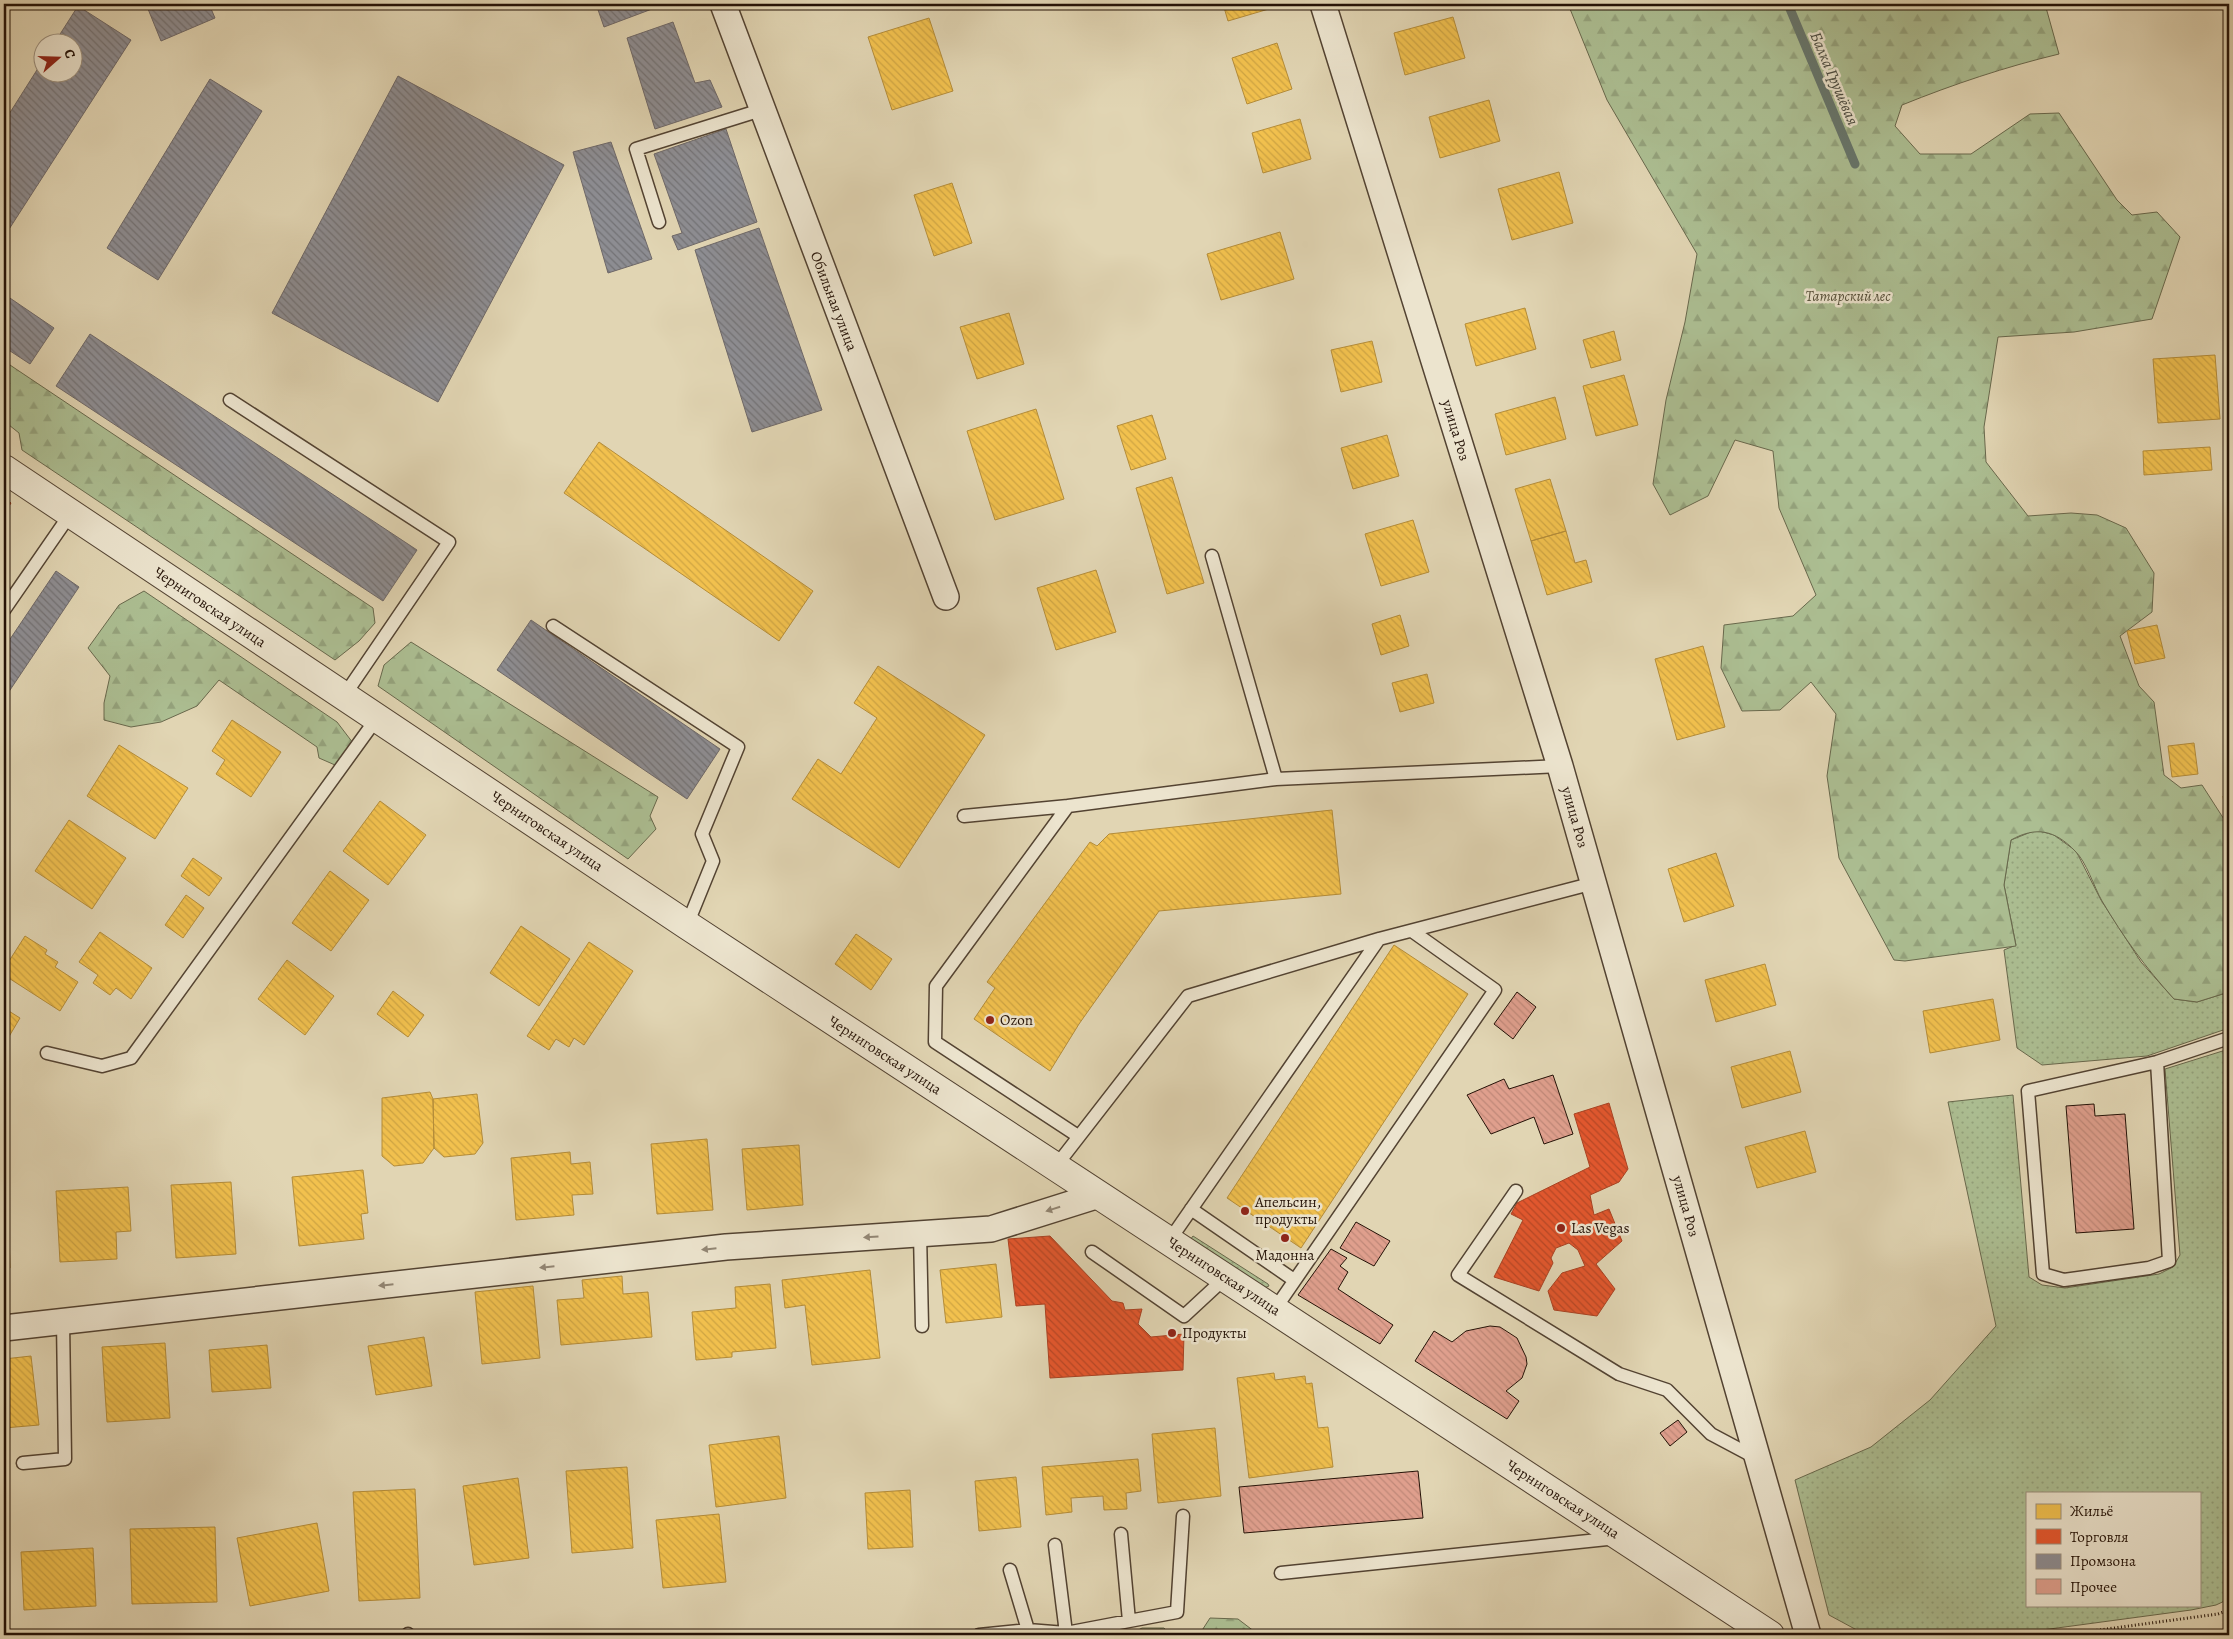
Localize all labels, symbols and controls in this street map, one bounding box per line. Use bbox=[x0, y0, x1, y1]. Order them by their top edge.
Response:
water label: Балка Грушёвая bbox=[1804, 28, 1864, 129]
north arrow bbox=[32, 32, 82, 82]
text: С bbox=[59, 46, 80, 61]
street label: Обильная улица bbox=[806, 248, 862, 354]
park label: Татарский лес bbox=[1805, 286, 1891, 306]
street label: улица Роз bbox=[1437, 396, 1475, 463]
street label: Черниговская улица bbox=[150, 562, 270, 652]
street label: улица Роз bbox=[1556, 783, 1593, 850]
street label: Черниговская улица bbox=[487, 786, 607, 876]
place label: Ozon bbox=[1000, 1010, 1033, 1030]
street label: Черниговская улица bbox=[824, 1011, 946, 1099]
marker: Ozon bbox=[984, 1014, 996, 1026]
street label: улица Роз bbox=[1667, 1172, 1704, 1239]
place label: Апельсин, продукты bbox=[1254, 1192, 1321, 1229]
marker: Апельсин, продукты bbox=[1239, 1205, 1251, 1217]
one-way arrow bbox=[1045, 1206, 1060, 1214]
place label: Las Vegas bbox=[1571, 1218, 1630, 1238]
marker: Las Vegas bbox=[1555, 1222, 1567, 1234]
street label: Черниговская улица bbox=[1163, 1232, 1285, 1320]
marker: Мадонна bbox=[1279, 1232, 1291, 1244]
one-way arrow bbox=[863, 1233, 879, 1241]
one-way arrow bbox=[701, 1245, 717, 1253]
place label: Мадонна bbox=[1256, 1245, 1314, 1265]
one-way arrow bbox=[539, 1263, 555, 1271]
one-way arrow bbox=[378, 1281, 394, 1289]
place label: Продукты bbox=[1182, 1323, 1247, 1343]
marker: Продукты bbox=[1166, 1327, 1178, 1339]
street label: Черниговская улица bbox=[1502, 1455, 1624, 1543]
legend bbox=[2026, 1492, 2200, 1606]
text: Жильё bbox=[2070, 1501, 2113, 1521]
text: Торговля bbox=[2070, 1527, 2128, 1547]
text: Промзона bbox=[2070, 1551, 2136, 1571]
text: Прочее bbox=[2070, 1577, 2117, 1597]

